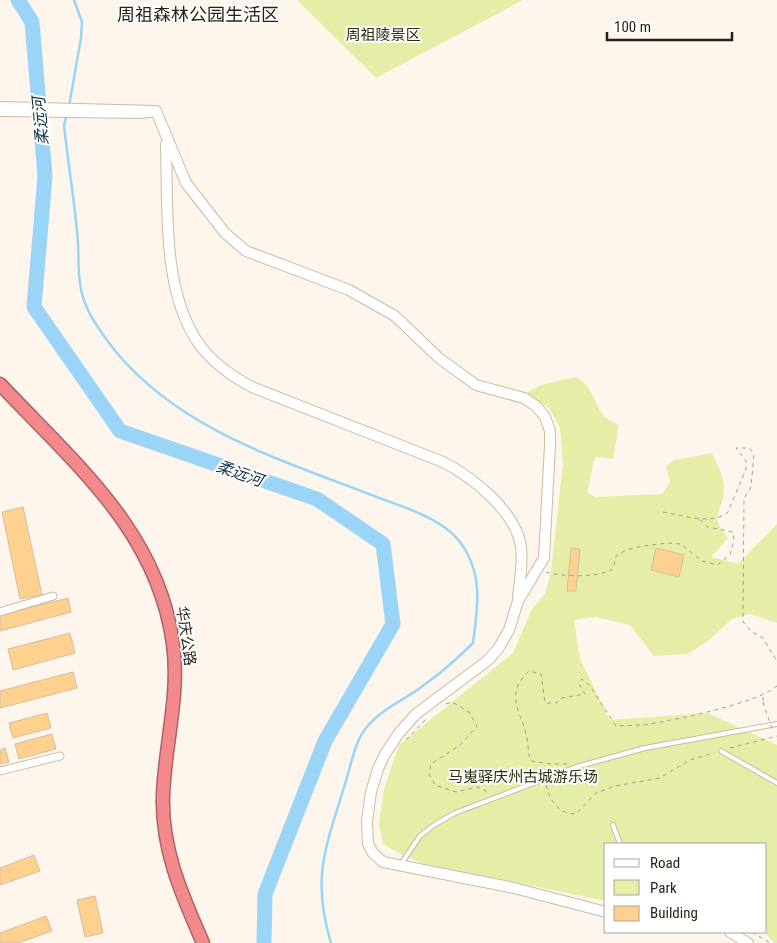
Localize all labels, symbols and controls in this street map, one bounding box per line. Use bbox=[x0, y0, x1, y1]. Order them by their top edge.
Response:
district label: 周祖森林公园生活区 bbox=[117, 4, 279, 25]
scale bar bbox=[607, 10, 732, 42]
text: 100 m bbox=[614, 18, 651, 36]
park label: 周祖陵景区 bbox=[345, 26, 421, 44]
water label: 柔远河 bbox=[29, 93, 52, 146]
water label: 柔远河 bbox=[214, 457, 268, 491]
street label: 华庆公路 bbox=[173, 605, 199, 667]
park label: 马嵬驿庆州古城游乐场 bbox=[448, 768, 598, 786]
legend bbox=[604, 843, 767, 933]
text: Road bbox=[650, 854, 680, 872]
text: Park bbox=[650, 879, 677, 897]
text: Building bbox=[650, 904, 698, 922]

